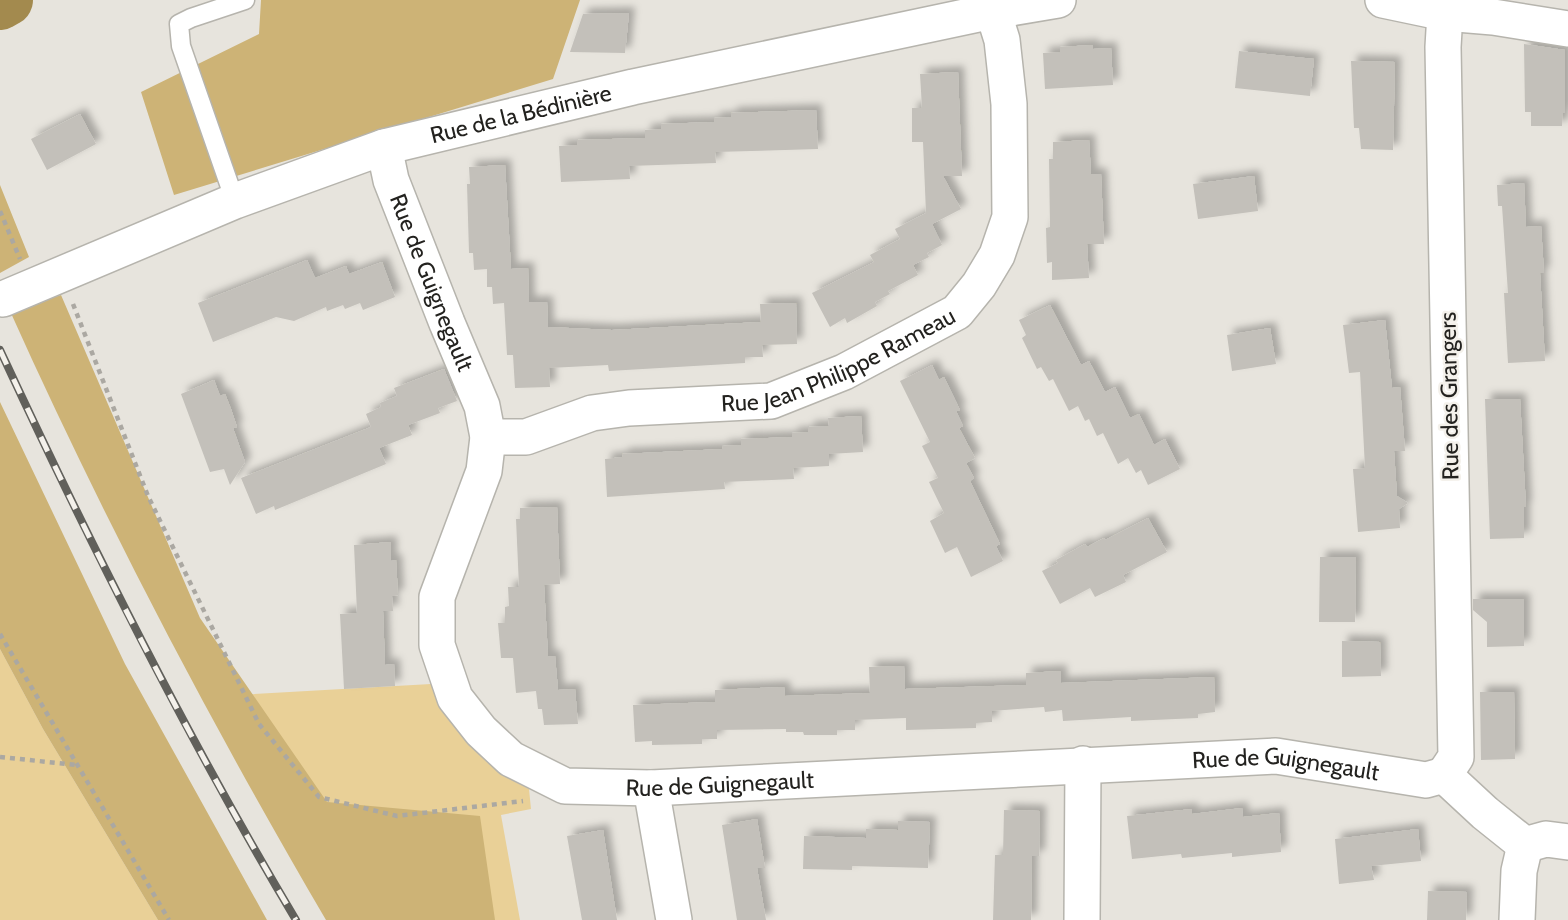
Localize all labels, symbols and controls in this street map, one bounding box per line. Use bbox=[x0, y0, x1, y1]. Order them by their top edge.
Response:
street label: Rue de la Bédinière bbox=[427, 79, 614, 149]
street label: Rue de Guignegault bbox=[384, 190, 480, 376]
street label: Rue Jean Philippe Rameau bbox=[721, 302, 960, 417]
street label: Rue des Grangers bbox=[1434, 312, 1464, 480]
street label: Rue de Guignegault bbox=[1191, 742, 1381, 786]
street label: Rue de Guignegault bbox=[625, 766, 815, 802]

